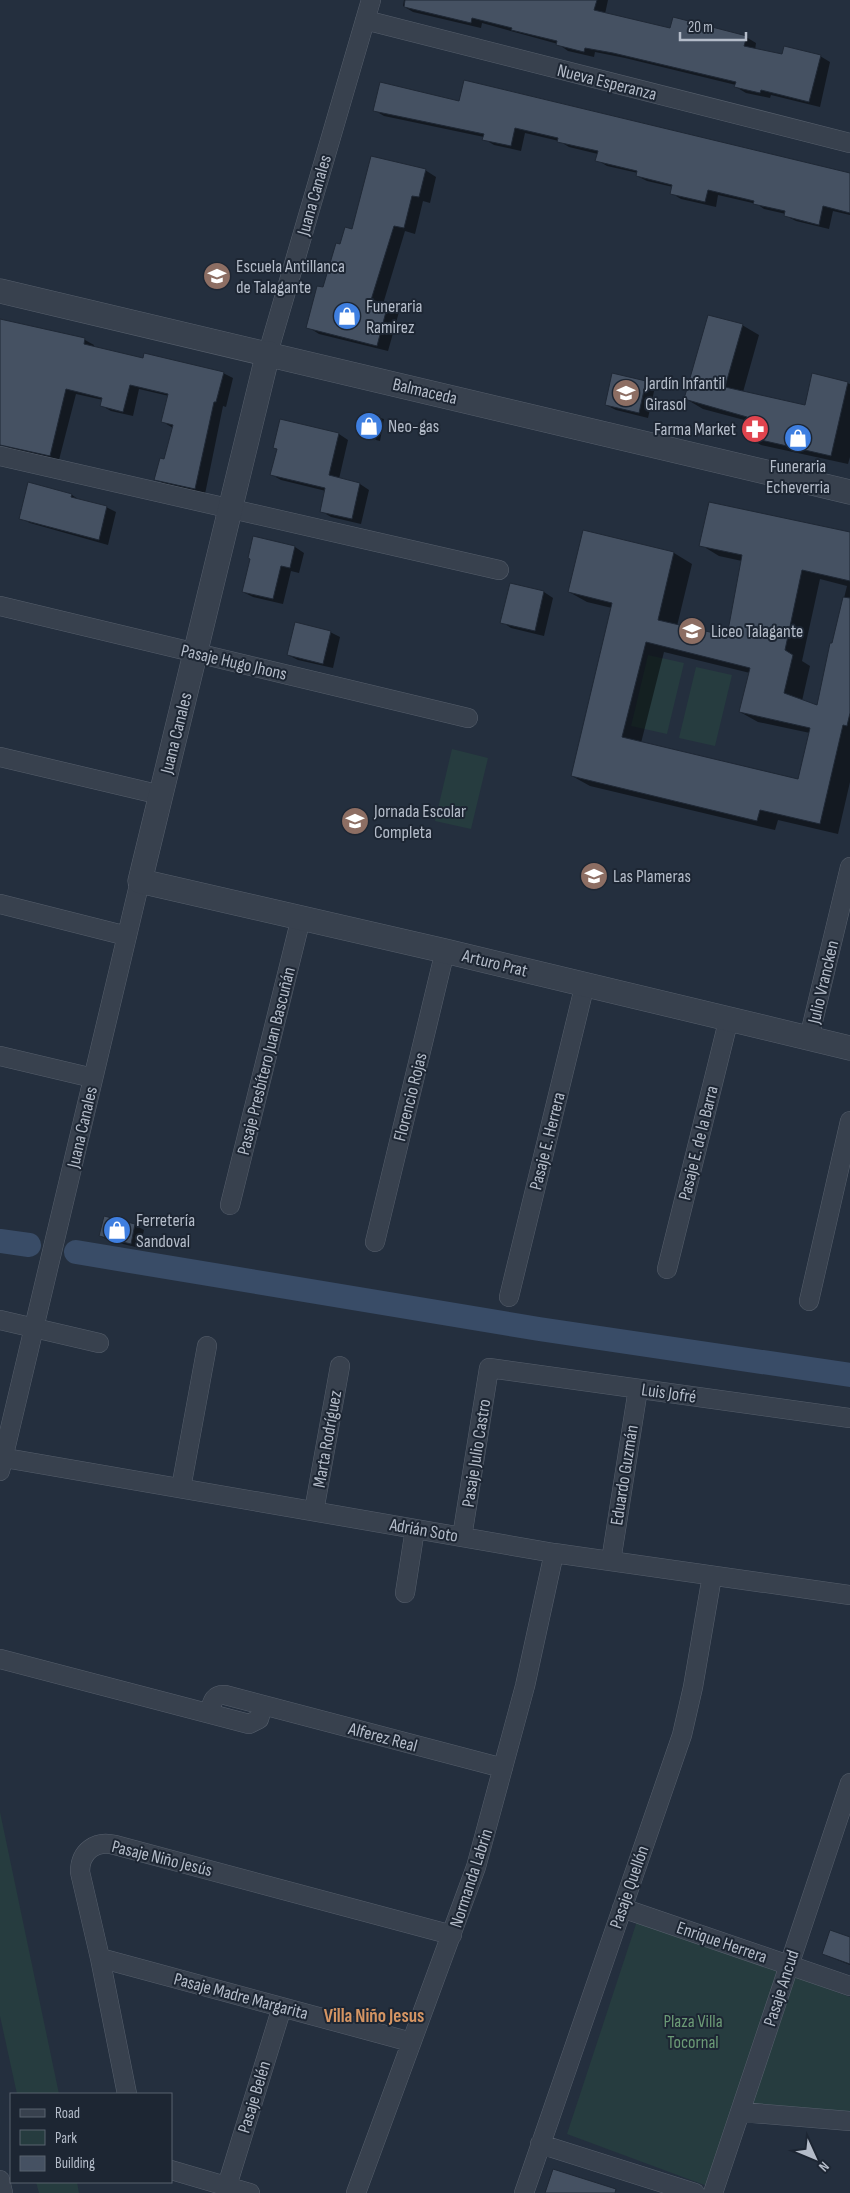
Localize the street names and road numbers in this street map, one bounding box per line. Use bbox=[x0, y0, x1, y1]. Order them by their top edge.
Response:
street label: Nueva Esperanza bbox=[555, 60, 659, 105]
street label: Juana Canales bbox=[293, 153, 336, 239]
street label: Balmaceda bbox=[391, 374, 459, 409]
street label: Pasaje Hugo Jhons bbox=[179, 640, 289, 685]
street label: Juana Canales bbox=[156, 690, 197, 777]
street label: Julio Vrancken bbox=[804, 938, 843, 1027]
street label: Arturo Prat bbox=[459, 945, 530, 982]
street label: Pasaje Presbítero Juan Bascuñán bbox=[233, 965, 300, 1157]
street label: Florencio Rojas bbox=[389, 1051, 432, 1144]
street label: Juana Canales bbox=[63, 1084, 102, 1171]
street label: Pasaje E. de la Barra bbox=[674, 1084, 723, 1203]
street label: Pasaje E. Herrera bbox=[525, 1090, 570, 1192]
street label: Luis Jofré bbox=[640, 1379, 698, 1408]
street label: Marta Rodríguez bbox=[309, 1388, 346, 1489]
street label: Pasaje Julio Castro bbox=[458, 1397, 495, 1509]
street label: Eduardo Guzmán bbox=[606, 1423, 643, 1527]
street label: Adrián Soto bbox=[387, 1514, 460, 1547]
street label: Alferez Real bbox=[345, 1718, 420, 1757]
street label: Normanda Labrin bbox=[446, 1826, 497, 1930]
street label: Pasaje Niño Jesús bbox=[109, 1836, 214, 1881]
street label: Pasaje Quellón bbox=[605, 1843, 653, 1931]
street label: Enrique Herrera bbox=[674, 1917, 770, 1968]
street label: Pasaje Ancud bbox=[759, 1947, 804, 2029]
street label: Pasaje Madre Margarita bbox=[171, 1968, 310, 2025]
street label: Pasaje Belén bbox=[234, 2058, 275, 2136]

